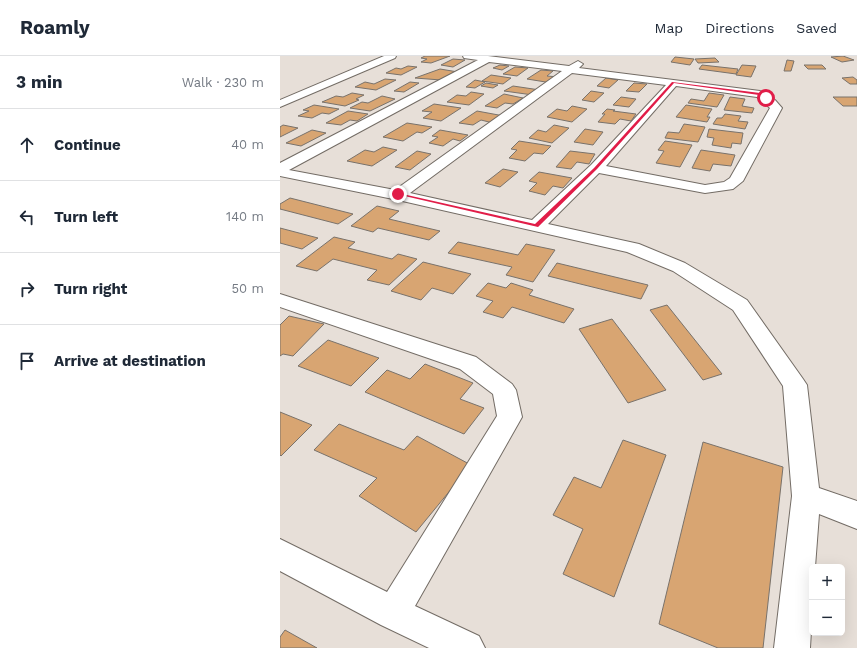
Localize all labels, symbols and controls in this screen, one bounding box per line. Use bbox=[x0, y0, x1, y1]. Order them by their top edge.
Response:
text: Roamly bbox=[20, 16, 90, 39]
text: Map bbox=[655, 20, 683, 36]
text: Directions bbox=[705, 20, 774, 36]
text: Saved bbox=[796, 20, 837, 36]
text: 3 min bbox=[16, 72, 62, 92]
text: Walk · 230 m bbox=[182, 75, 264, 90]
route start bbox=[757, 89, 775, 107]
icon: ahead bbox=[16, 134, 38, 156]
text: Continue bbox=[54, 136, 121, 154]
text: 40 m bbox=[231, 137, 264, 152]
route end bbox=[389, 185, 407, 203]
icon: left bbox=[16, 206, 38, 228]
text: Turn left bbox=[54, 208, 118, 226]
text: 140 m bbox=[226, 209, 264, 224]
icon: right bbox=[16, 278, 38, 300]
text: Turn right bbox=[54, 280, 127, 298]
text: 50 m bbox=[232, 281, 264, 296]
icon: arrive bbox=[16, 350, 38, 372]
text: Arrive at destination bbox=[54, 352, 206, 370]
map controls bbox=[809, 564, 845, 636]
button: + bbox=[809, 564, 845, 600]
button: − bbox=[809, 600, 845, 636]

